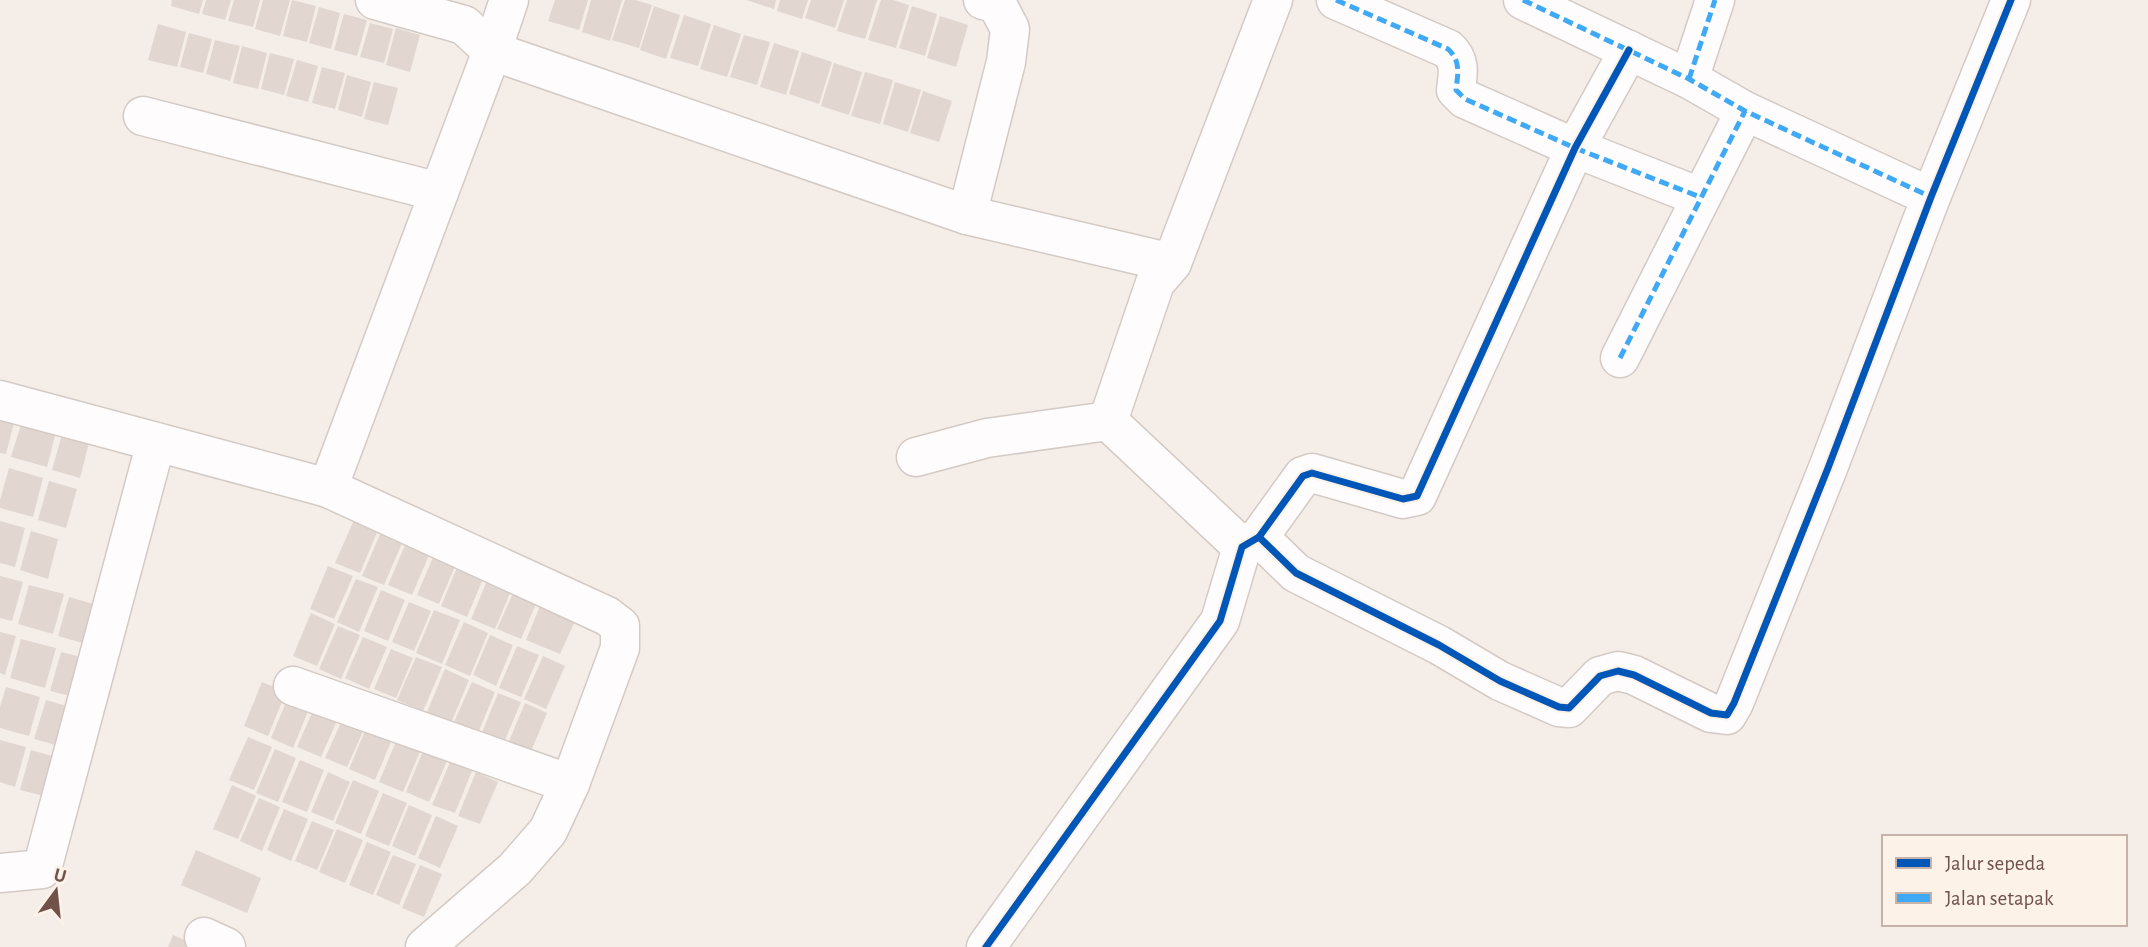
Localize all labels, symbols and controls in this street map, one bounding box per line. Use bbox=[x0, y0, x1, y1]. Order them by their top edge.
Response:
legend bbox=[1882, 835, 2127, 926]
text: Jalur sepeda bbox=[1945, 853, 2045, 874]
north arrow bbox=[21, 856, 91, 926]
text: U bbox=[52, 865, 68, 887]
text: Jalan setapak bbox=[1945, 888, 2054, 909]

